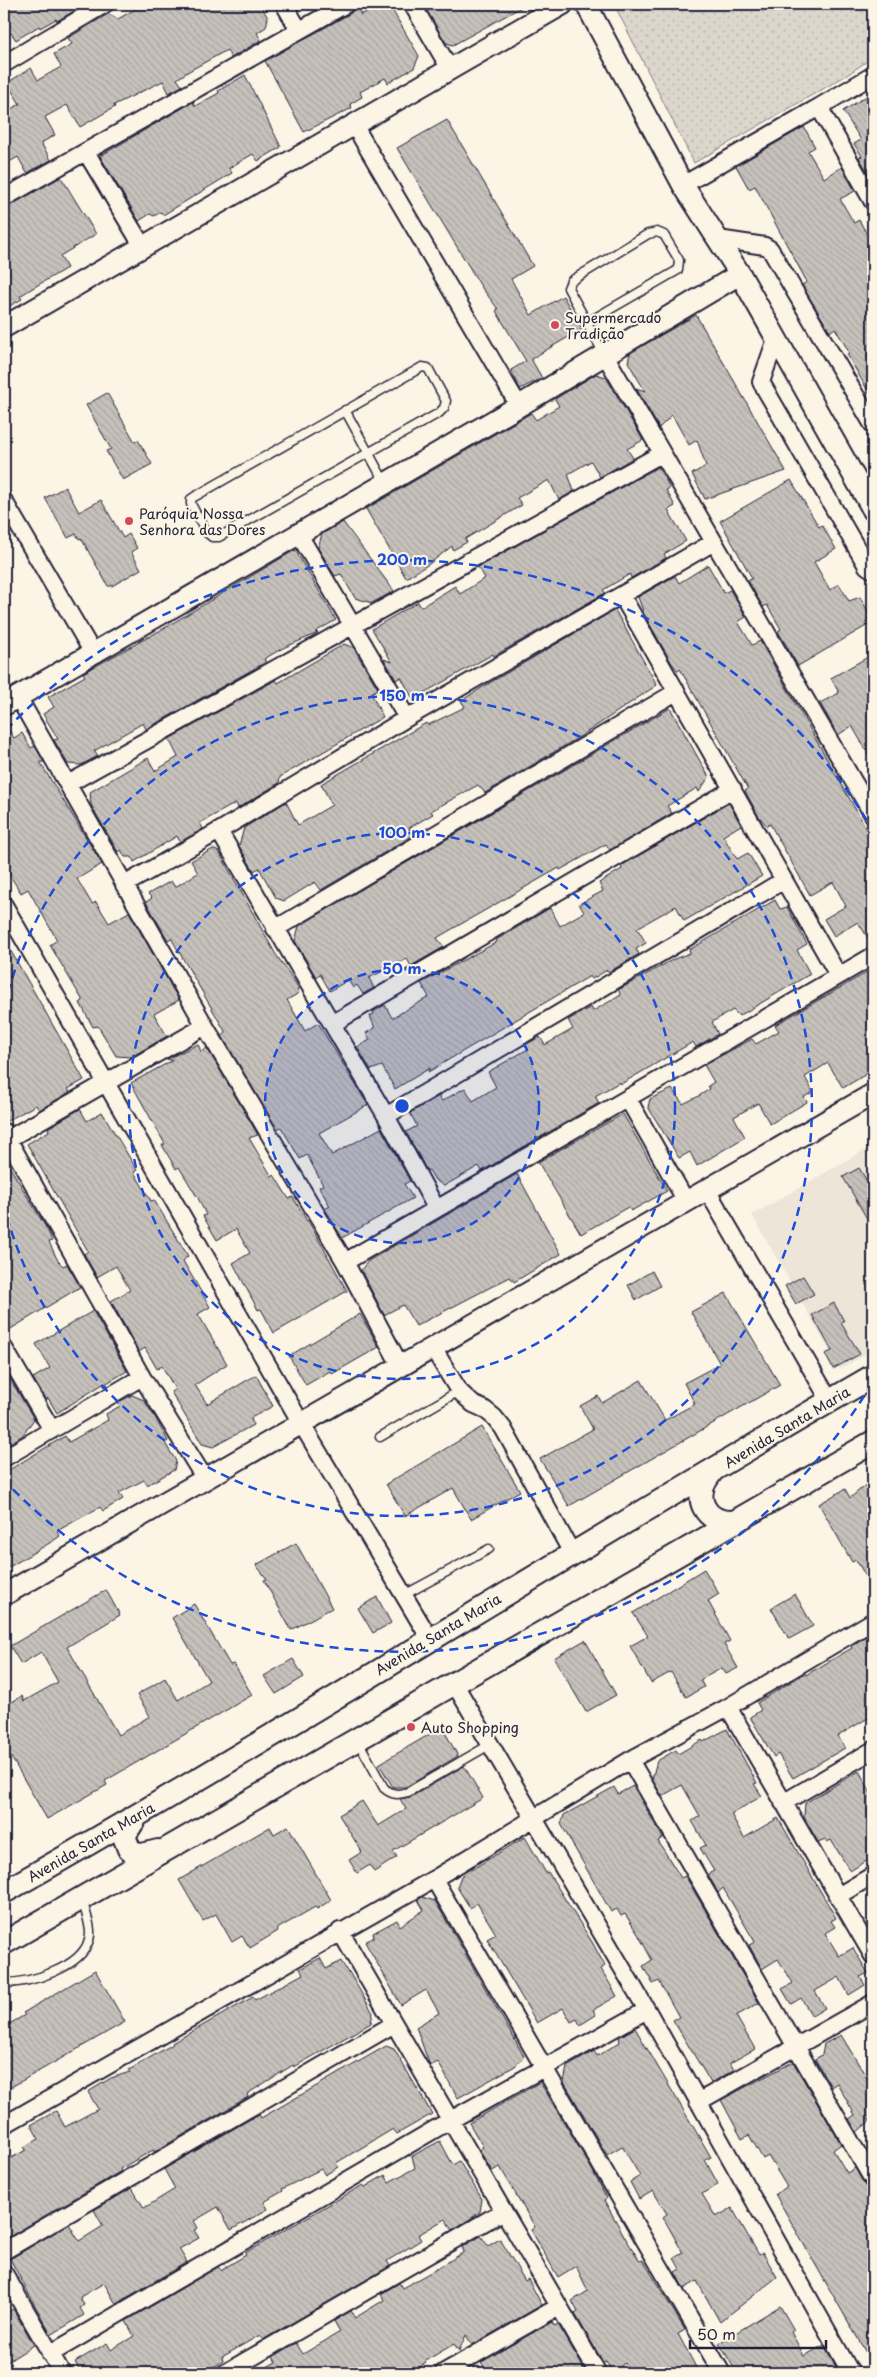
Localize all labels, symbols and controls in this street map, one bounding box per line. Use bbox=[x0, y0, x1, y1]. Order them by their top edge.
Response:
place label: Supermercado Tradição bbox=[565, 307, 662, 344]
marker: Supermercado Tradição bbox=[549, 319, 561, 331]
place label: Paróquia Nossa Senhora das Dores bbox=[139, 503, 265, 540]
marker: Paróquia Nossa Senhora das Dores bbox=[123, 515, 135, 527]
text: 200 m bbox=[377, 547, 427, 570]
text: 150 m bbox=[379, 683, 425, 706]
text: 100 m bbox=[379, 820, 425, 843]
text: 50 m bbox=[383, 956, 421, 979]
centre of rings bbox=[393, 1097, 411, 1115]
street label: Avenida Santa Maria bbox=[720, 1381, 854, 1473]
street label: Avenida Santa Maria bbox=[371, 1588, 505, 1680]
place label: Auto Shopping bbox=[421, 1717, 519, 1738]
marker: Auto Shopping bbox=[405, 1721, 417, 1733]
street label: Avenida Santa Maria bbox=[24, 1797, 159, 1887]
scale bar bbox=[690, 2317, 826, 2349]
text: 50 m bbox=[697, 2322, 736, 2345]

